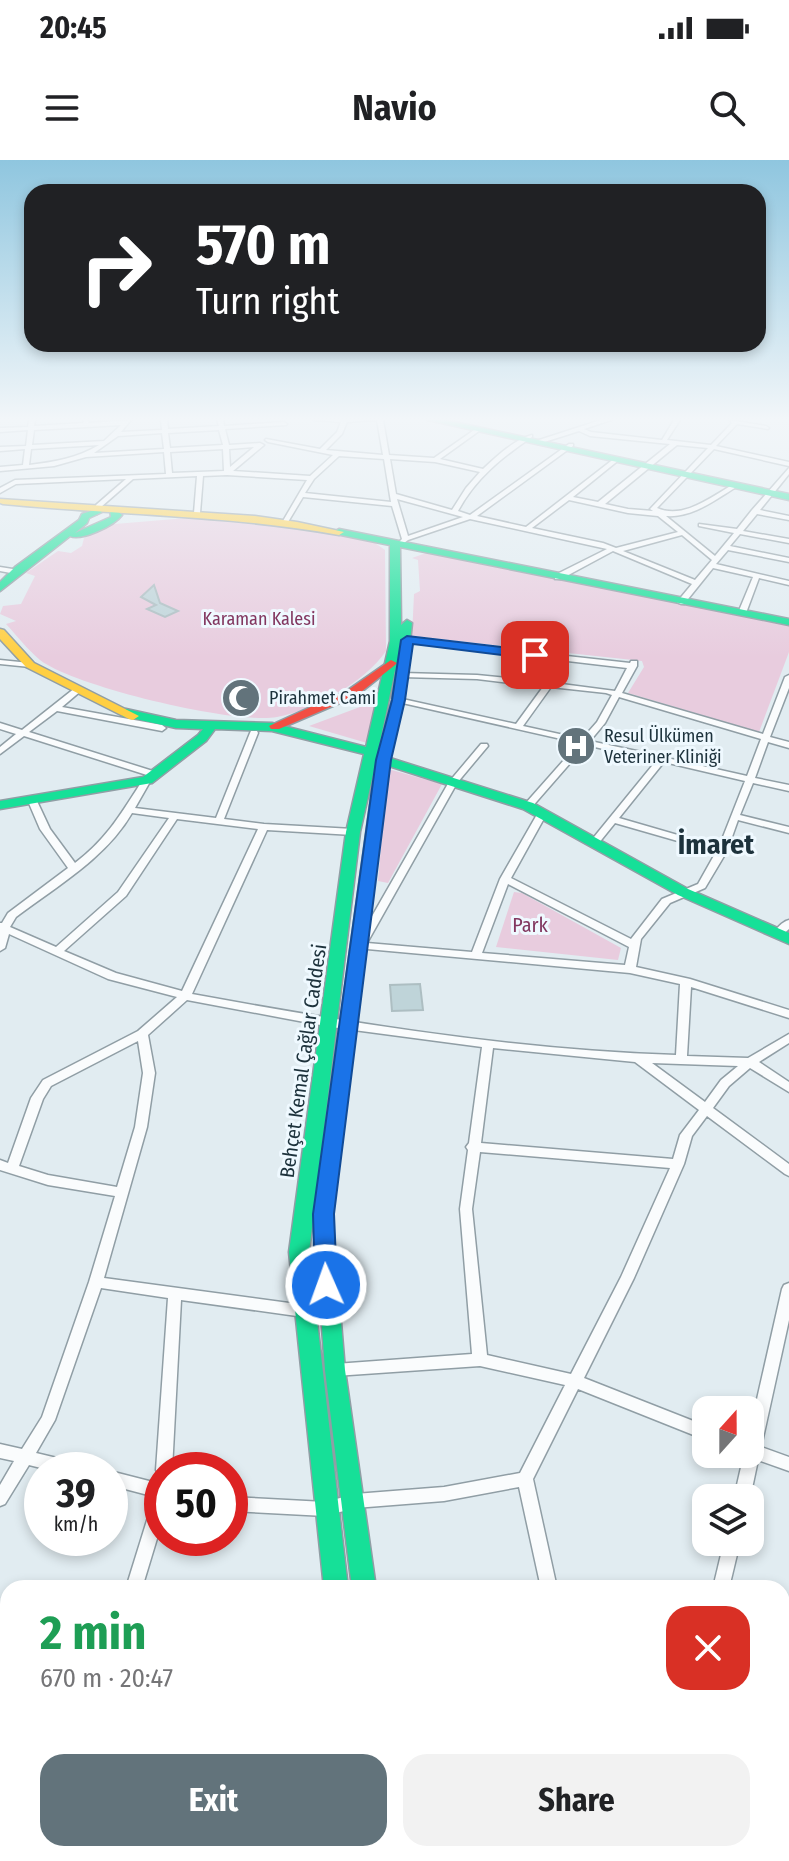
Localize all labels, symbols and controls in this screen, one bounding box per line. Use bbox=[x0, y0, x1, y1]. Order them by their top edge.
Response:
text: 20:45 bbox=[40, 10, 107, 46]
icon: menu bbox=[40, 86, 84, 130]
text: Navio bbox=[352, 86, 437, 130]
icon: search bbox=[705, 86, 749, 130]
text: 570 m bbox=[196, 212, 331, 279]
icon: right bbox=[64, 216, 168, 320]
text: Turn right bbox=[196, 280, 339, 324]
park label: Karaman Kalesi bbox=[203, 608, 315, 630]
pin bbox=[501, 621, 569, 689]
icon: arrive bbox=[513, 633, 557, 677]
mosque icon: Pirahmet Cami bbox=[220, 677, 262, 719]
place label: Pirahmet Cami bbox=[269, 687, 376, 709]
hospital icon: Resul Ülkümen Veteriner Kliniği bbox=[555, 725, 597, 767]
place label: Resul Ülkümen Veteriner Kliniği bbox=[604, 725, 722, 768]
district label: İmaret bbox=[678, 828, 755, 861]
park label: Park bbox=[512, 913, 548, 937]
street label: Behçet Kemal Çağlar Caddesi bbox=[275, 942, 332, 1180]
position arrow bbox=[284, 1243, 368, 1327]
north arrow bbox=[692, 1396, 764, 1468]
map controls bbox=[692, 1396, 764, 1556]
speed limit sign: 50 bbox=[144, 1452, 248, 1556]
text: 39 bbox=[56, 1470, 96, 1518]
button: layers bbox=[692, 1484, 764, 1556]
text: km/h bbox=[54, 1512, 98, 1536]
text: 2 min bbox=[40, 1604, 146, 1662]
button: close bbox=[666, 1606, 750, 1690]
text: 670 m · 20:47 bbox=[40, 1663, 173, 1694]
button: Exit bbox=[40, 1754, 387, 1846]
button: Share bbox=[403, 1754, 750, 1846]

